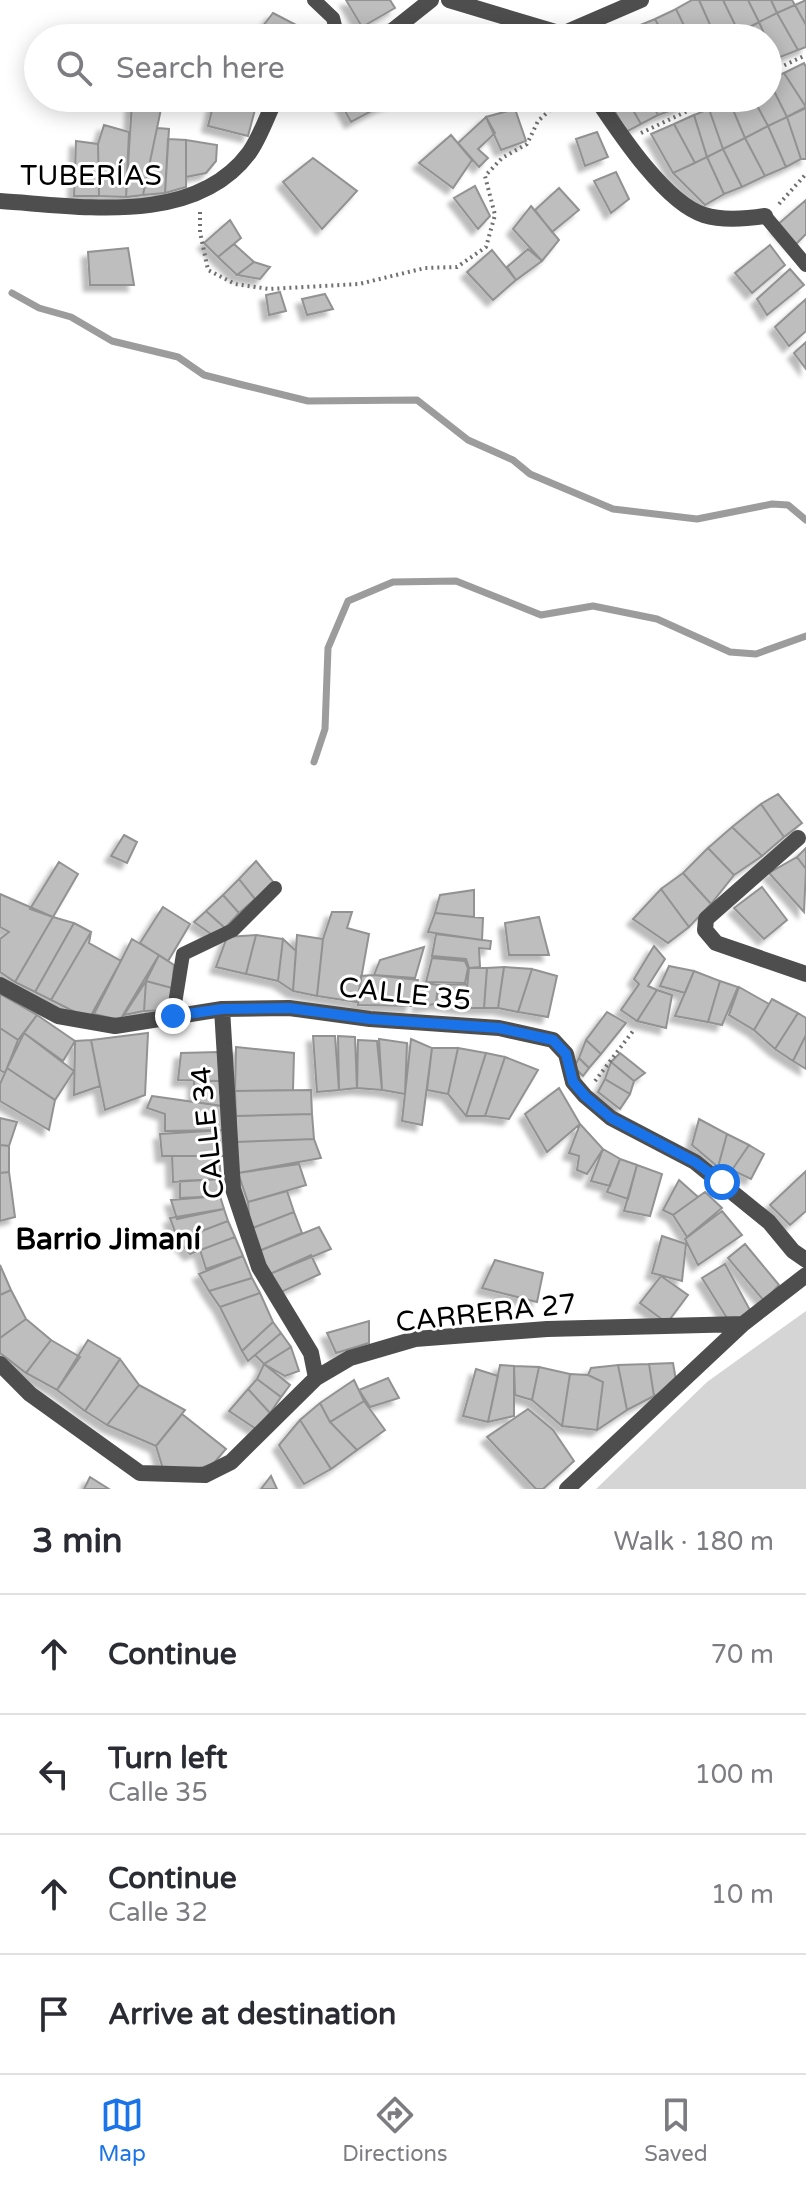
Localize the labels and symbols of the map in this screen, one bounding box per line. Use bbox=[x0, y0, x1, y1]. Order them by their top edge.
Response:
street label: TUBERÍAS bbox=[20, 159, 162, 193]
street label: CALLE 35 bbox=[337, 970, 473, 1018]
route end bbox=[155, 998, 191, 1034]
street label: CALLE 34 bbox=[184, 1065, 232, 1201]
route start bbox=[704, 1164, 740, 1200]
district label: Barrio Jimaní bbox=[15, 1221, 201, 1258]
street label: CARRERA 27 bbox=[394, 1287, 578, 1339]

